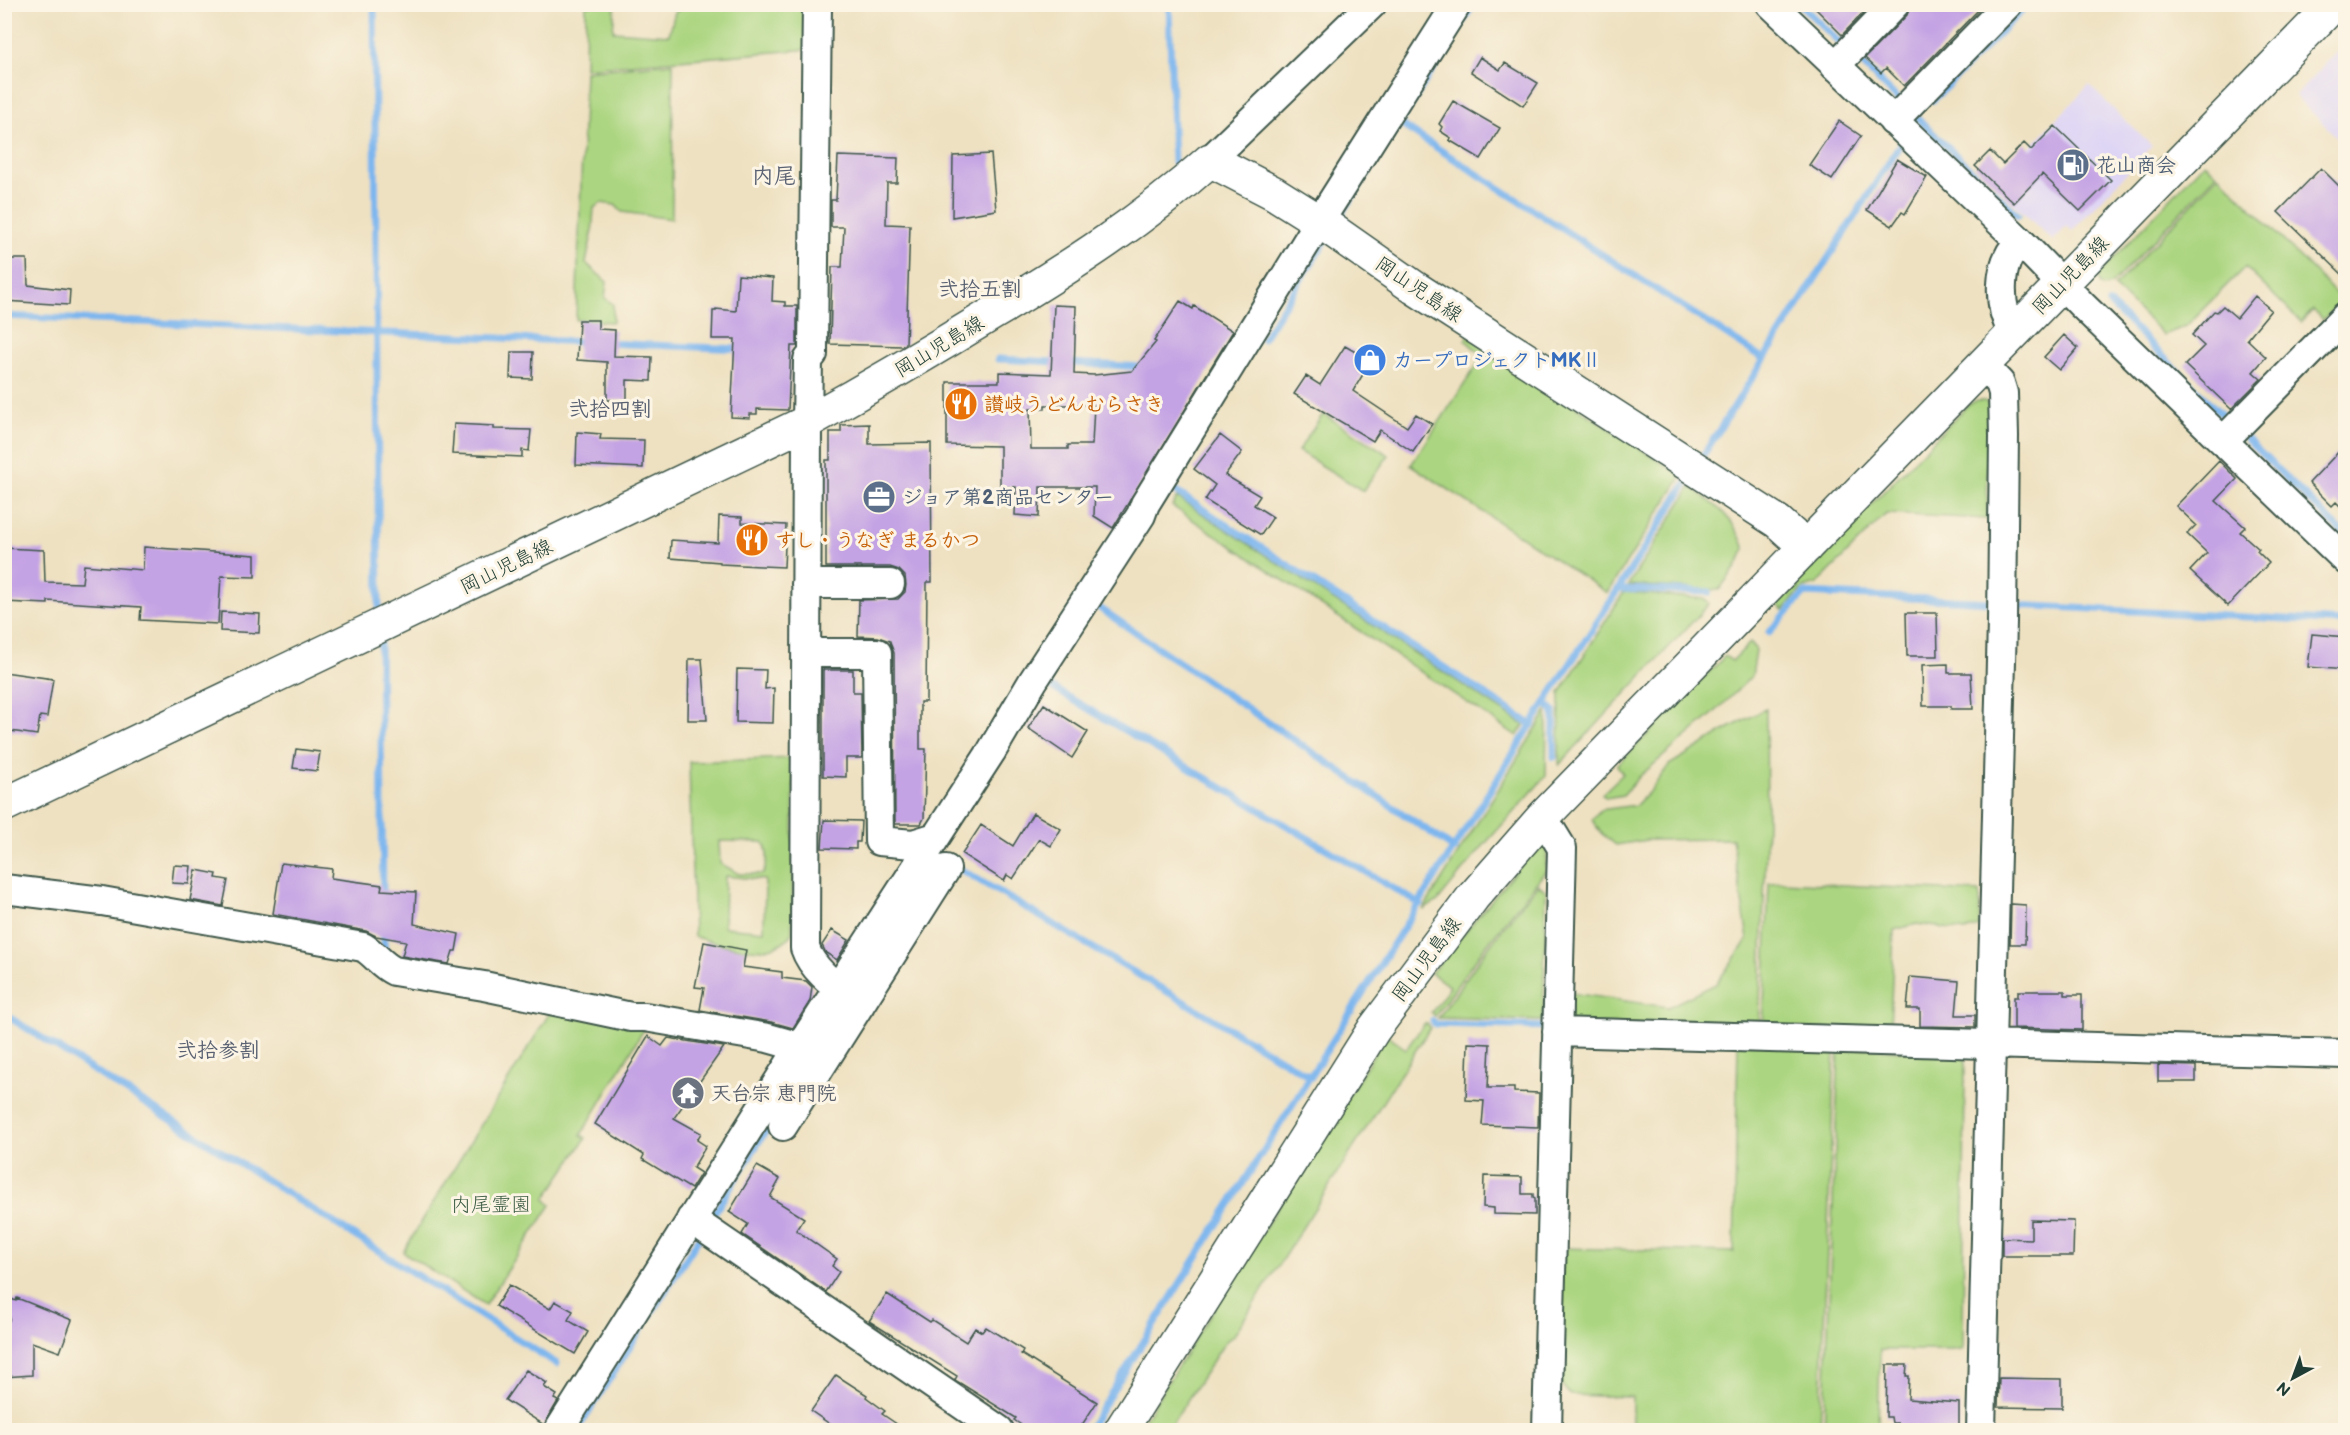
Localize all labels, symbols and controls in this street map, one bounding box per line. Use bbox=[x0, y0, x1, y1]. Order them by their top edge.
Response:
fuel station icon: 花山商会 bbox=[2055, 147, 2091, 183]
place label: 花山商会 bbox=[2096, 154, 2176, 178]
district label: 内尾 bbox=[752, 163, 796, 190]
street label: 岡山児島線 bbox=[2027, 231, 2114, 320]
street label: 岡山児島線 bbox=[1370, 252, 1467, 328]
district label: 弐拾五割 bbox=[938, 277, 1022, 302]
street label: 岡山児島線 bbox=[890, 311, 989, 383]
shop icon: カープロジェクトMKⅡ bbox=[1352, 342, 1388, 378]
place label: カープロジェクトMKⅡ bbox=[1393, 349, 1601, 373]
restaurant icon: 讃岐うどんむらさき bbox=[943, 386, 979, 422]
place label: 讃岐うどんむらさき bbox=[984, 393, 1164, 417]
district label: 弐拾四割 bbox=[568, 397, 652, 422]
office icon: ジョア第2商品センター bbox=[861, 479, 897, 515]
place label: ジョア第2商品センター bbox=[902, 486, 1114, 510]
restaurant icon: すし・うなぎ まるかつ bbox=[734, 522, 770, 558]
place label: すし・うなぎ まるかつ bbox=[775, 529, 980, 553]
street label: 岡山児島線 bbox=[456, 534, 557, 600]
street label: 岡山児島線 bbox=[1387, 912, 1466, 1007]
district label: 弐拾参割 bbox=[176, 1038, 260, 1063]
temple icon: 天台宗 恵門院 bbox=[670, 1075, 706, 1111]
place label: 天台宗 恵門院 bbox=[711, 1082, 836, 1106]
park label: 内尾霊園 bbox=[451, 1193, 531, 1217]
north arrow bbox=[2263, 1348, 2323, 1408]
text: N bbox=[2273, 1377, 2295, 1399]

